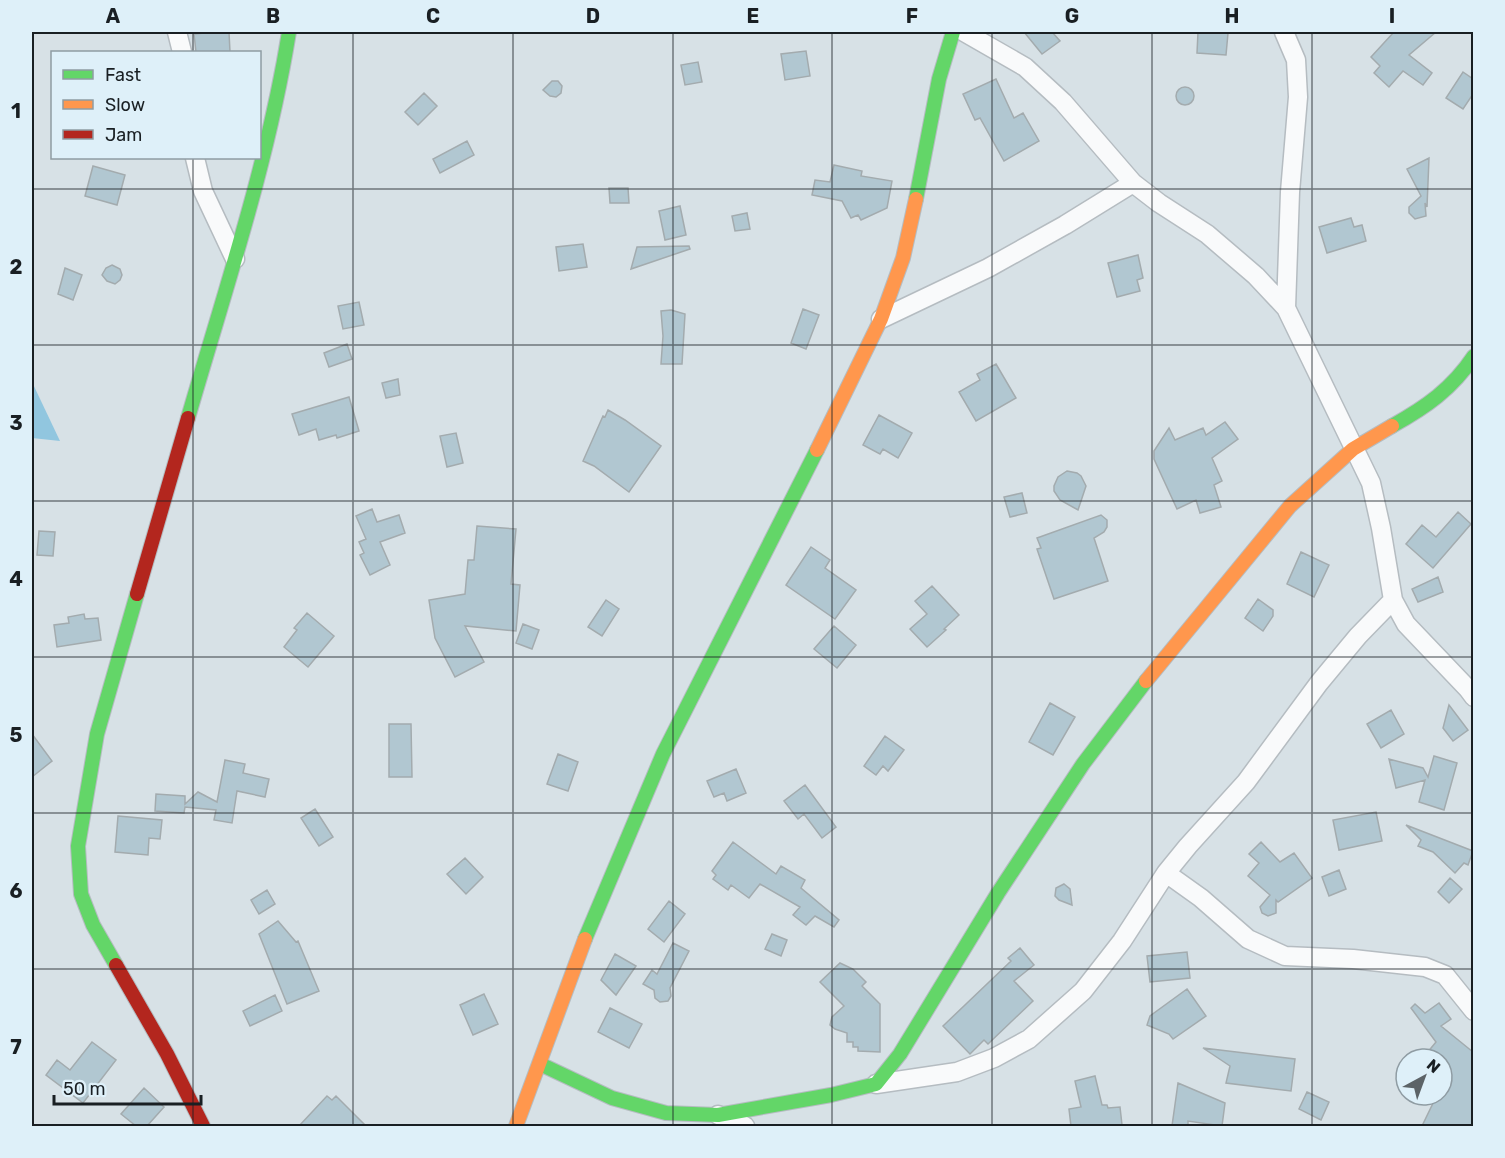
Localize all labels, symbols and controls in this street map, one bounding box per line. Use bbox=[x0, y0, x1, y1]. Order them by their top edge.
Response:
text: A bbox=[106, 4, 121, 28]
text: B bbox=[266, 4, 280, 28]
text: C bbox=[426, 4, 440, 28]
text: D bbox=[586, 4, 600, 28]
text: E bbox=[747, 4, 759, 28]
text: F bbox=[906, 4, 918, 28]
text: G bbox=[1065, 4, 1079, 28]
text: H bbox=[1225, 4, 1239, 28]
text: I bbox=[1389, 4, 1395, 28]
legend bbox=[51, 51, 261, 159]
text: Fast bbox=[105, 64, 141, 86]
text: Slow bbox=[105, 94, 145, 116]
text: 1 bbox=[11, 99, 21, 123]
text: Jam bbox=[105, 124, 142, 146]
text: 2 bbox=[10, 255, 23, 279]
text: 3 bbox=[9, 411, 23, 435]
text: 4 bbox=[9, 567, 23, 591]
text: 5 bbox=[10, 723, 23, 747]
text: 6 bbox=[9, 879, 23, 903]
text: 7 bbox=[10, 1035, 22, 1059]
north arrow bbox=[1394, 1047, 1454, 1107]
text: N bbox=[1423, 1055, 1444, 1077]
scale bar bbox=[54, 1068, 201, 1106]
text: 50 m bbox=[63, 1078, 106, 1100]

